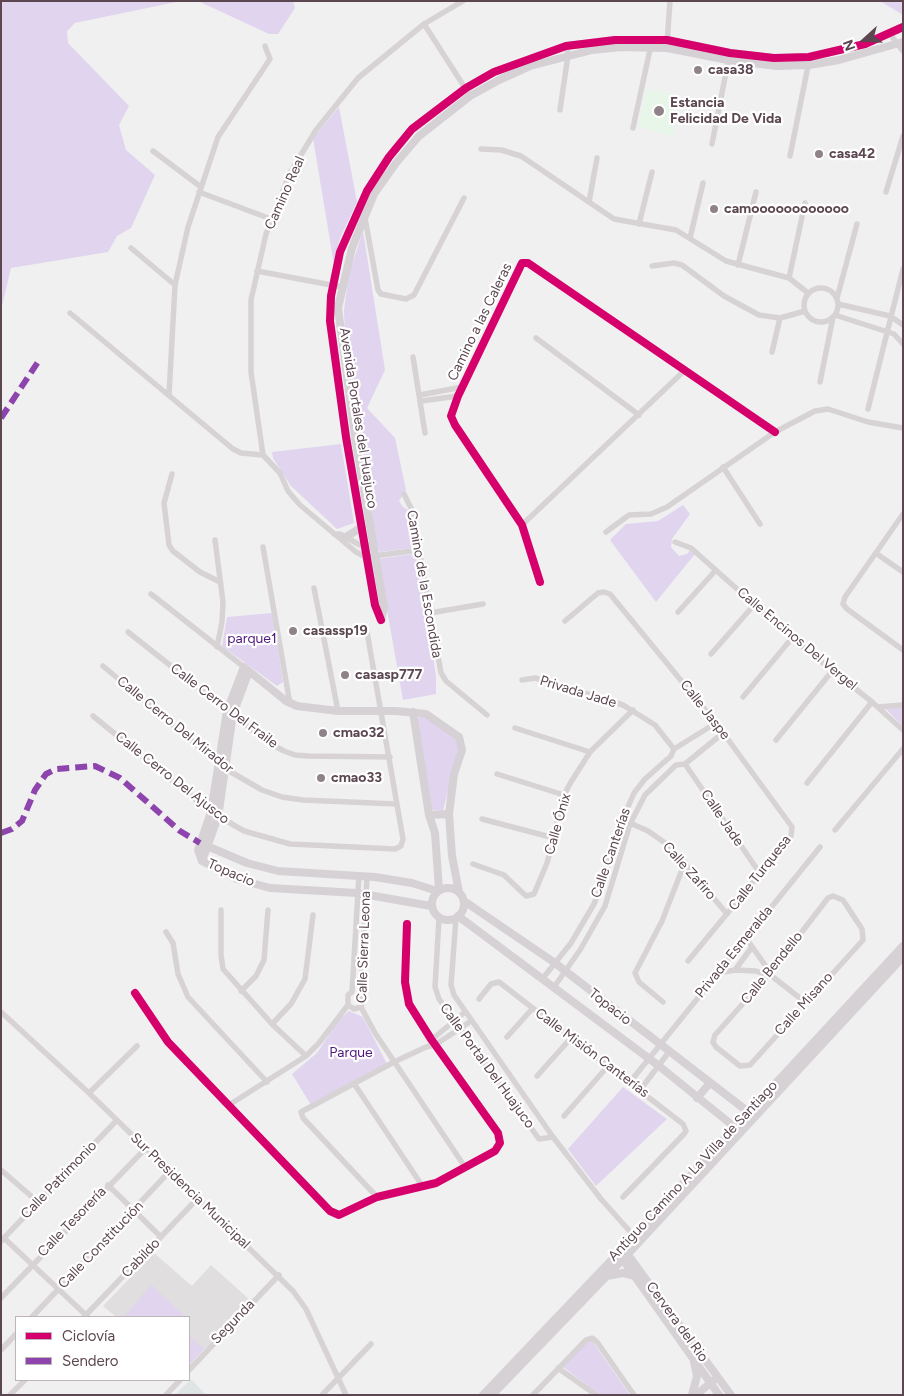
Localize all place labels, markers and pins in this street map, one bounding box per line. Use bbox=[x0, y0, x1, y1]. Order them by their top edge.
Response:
place label: casa38 bbox=[708, 62, 753, 78]
marker: casa38 bbox=[692, 64, 704, 76]
place label: Estancia Felicidad De Vida bbox=[670, 95, 782, 128]
marker: Estancia Felicidad De Vida bbox=[652, 104, 666, 118]
place label: casa42 bbox=[829, 146, 875, 162]
marker: casa42 bbox=[813, 148, 825, 160]
place label: camoooooooooooo bbox=[724, 201, 849, 217]
marker: camoooooooooooo bbox=[708, 203, 720, 215]
place label: casassp19 bbox=[303, 623, 368, 639]
marker: casassp19 bbox=[287, 625, 299, 637]
place label: casasp777 bbox=[355, 667, 422, 683]
marker: casasp777 bbox=[339, 669, 351, 681]
place label: cmao32 bbox=[333, 725, 384, 741]
marker: cmao32 bbox=[317, 727, 329, 739]
place label: cmao33 bbox=[331, 770, 382, 786]
marker: cmao33 bbox=[315, 772, 327, 784]

